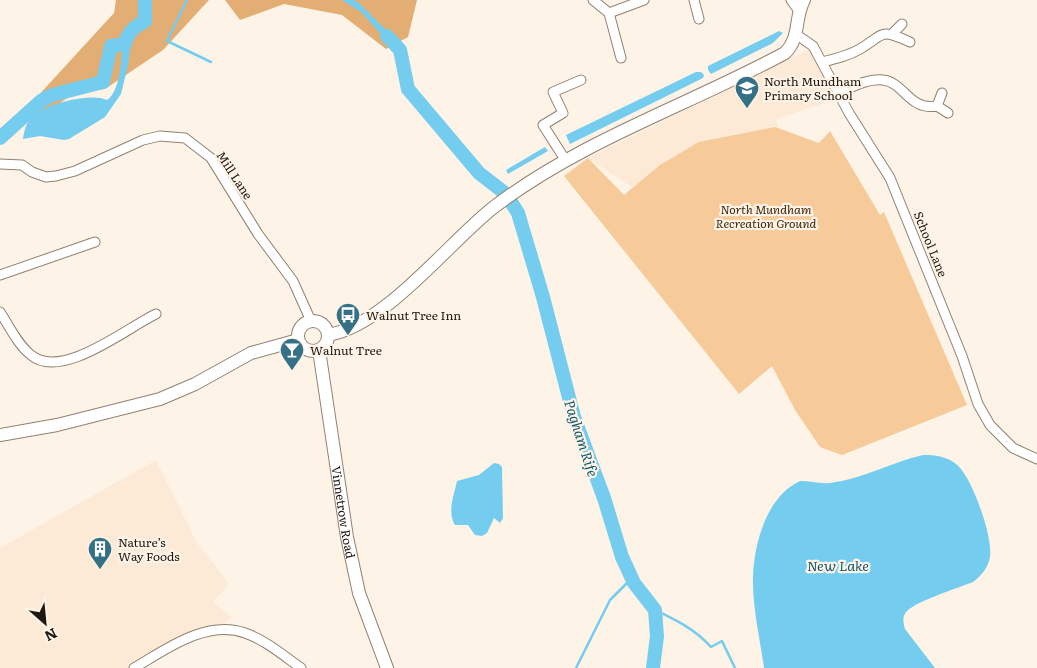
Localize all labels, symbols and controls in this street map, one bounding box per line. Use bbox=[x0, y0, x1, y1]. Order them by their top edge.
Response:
place label: North Mundham Primary School bbox=[764, 72, 862, 104]
school or university icon: North Mundham Primary School bbox=[734, 75, 760, 109]
street label: Mill Lane bbox=[213, 147, 257, 203]
park label: North Mundham Recreation Ground bbox=[716, 200, 817, 232]
street label: School Lane bbox=[910, 208, 952, 280]
bus stop icon: Walnut Tree Inn bbox=[335, 302, 361, 336]
place label: Walnut Tree Inn bbox=[366, 306, 461, 324]
bar icon: Walnut Tree bbox=[279, 337, 305, 371]
place label: Walnut Tree bbox=[310, 341, 382, 359]
water label: Pagham Rife bbox=[560, 397, 604, 479]
street label: Vinnetrow Road bbox=[327, 465, 360, 561]
place label: Nature’s Way Foods bbox=[118, 533, 180, 565]
building icon: Nature’s Way Foods bbox=[87, 536, 113, 570]
water label: New Lake bbox=[807, 555, 869, 575]
north arrow bbox=[20, 598, 70, 648]
text: N bbox=[41, 624, 61, 647]

